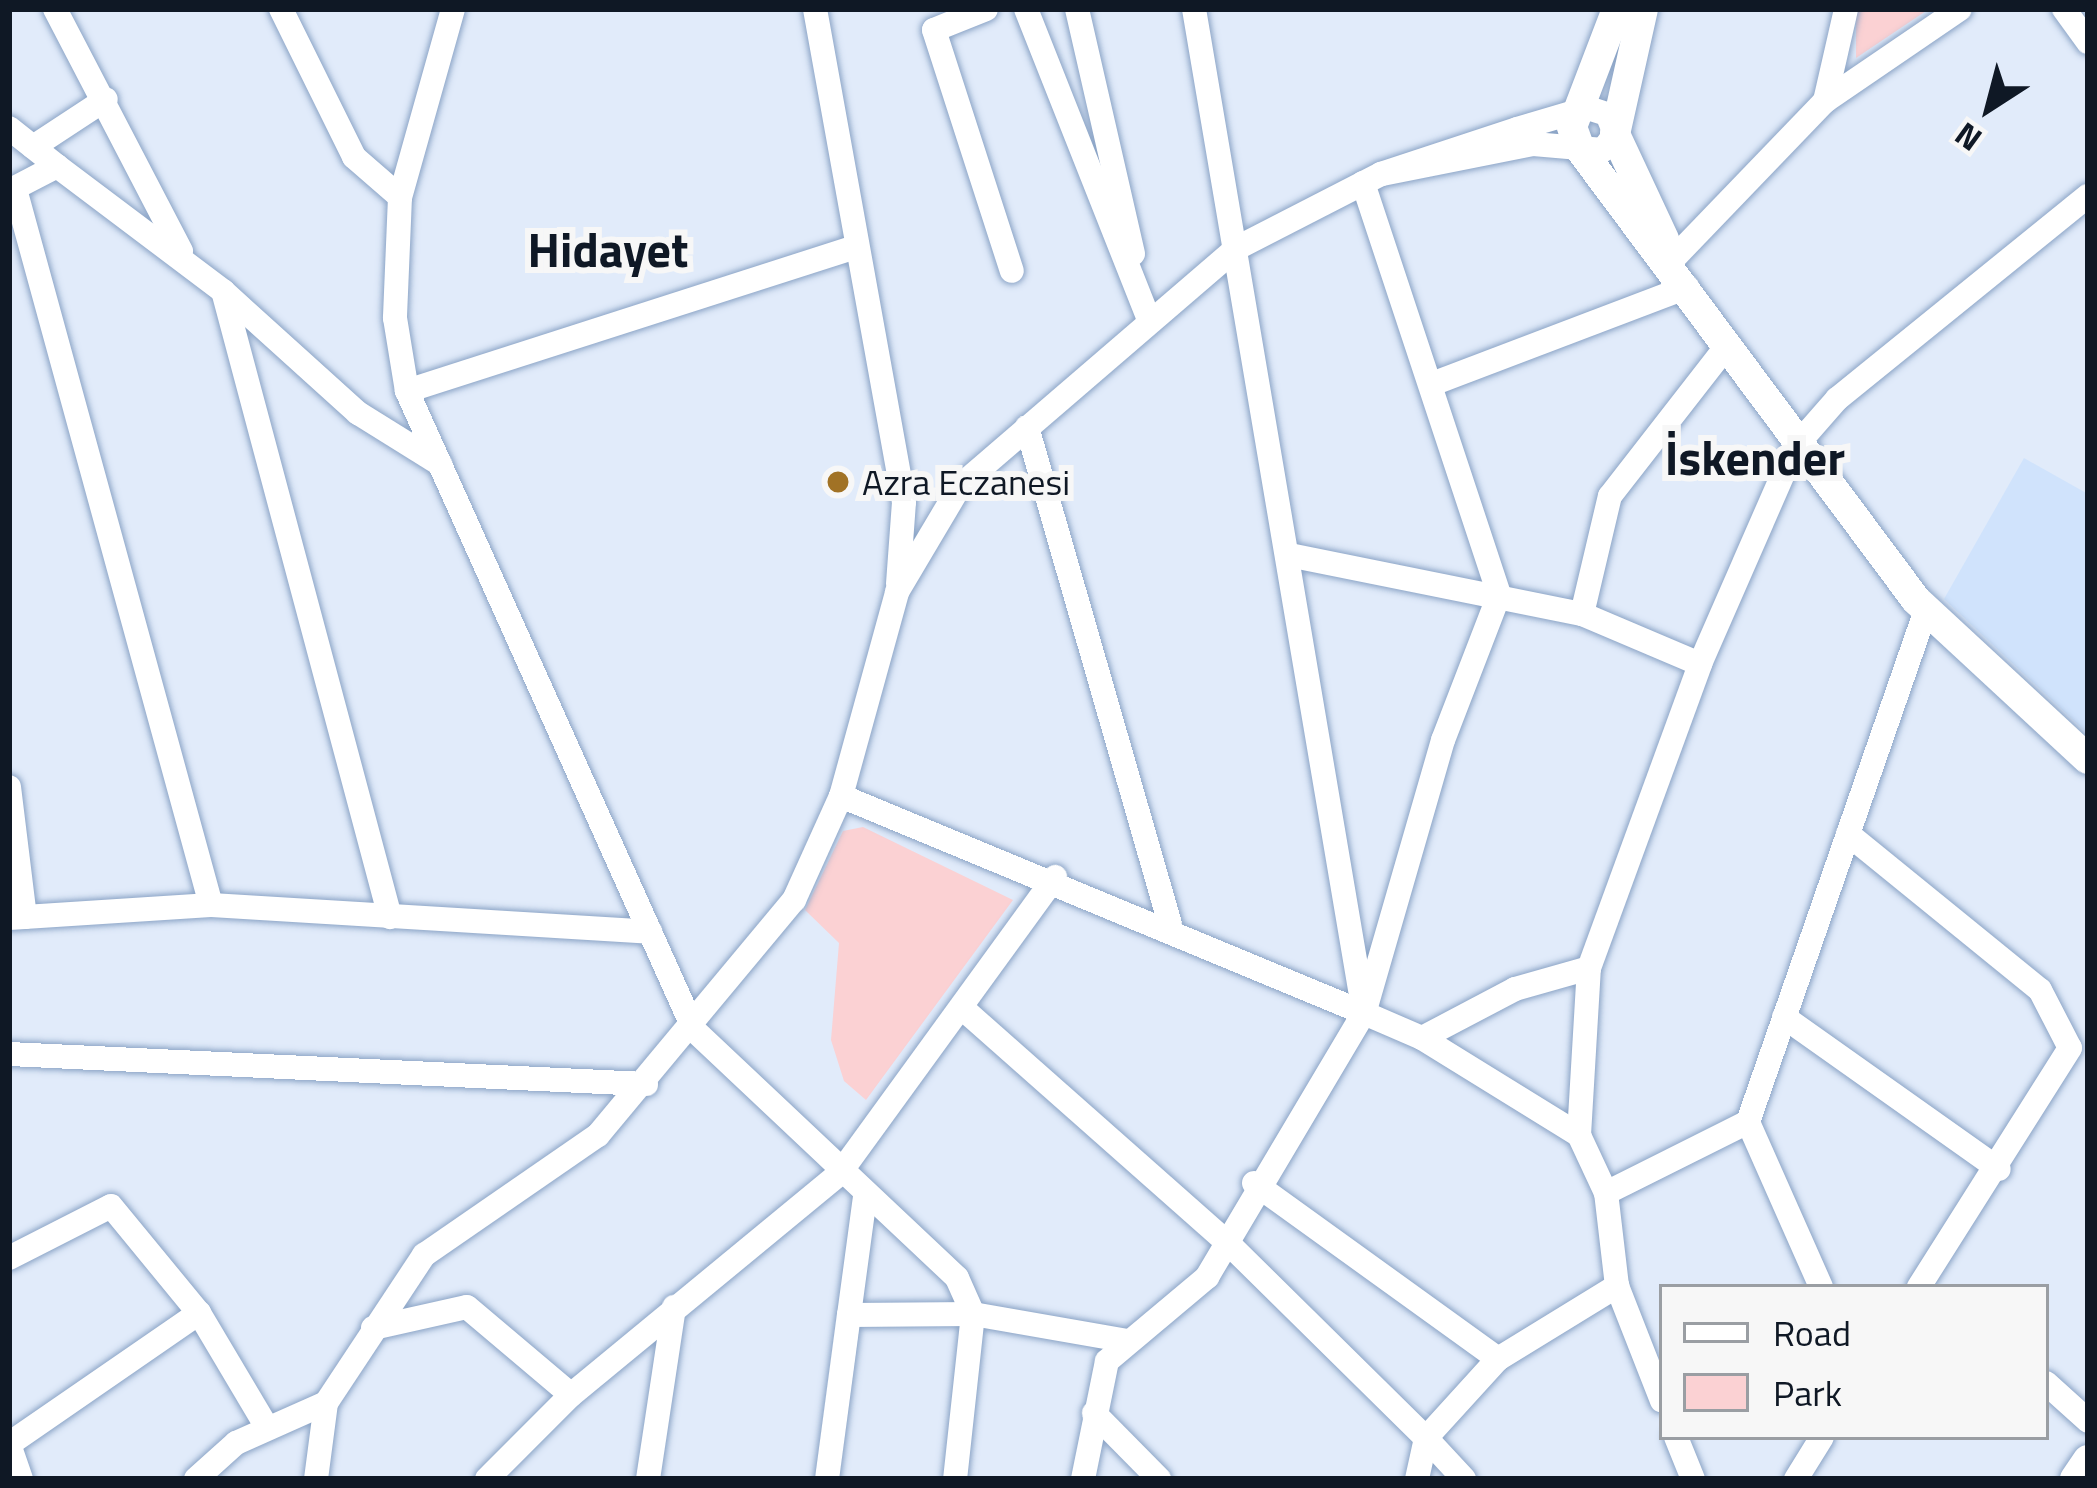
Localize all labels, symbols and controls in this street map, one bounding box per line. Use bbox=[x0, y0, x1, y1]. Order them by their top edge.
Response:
north arrow bbox=[1929, 48, 2049, 168]
text: N bbox=[1944, 110, 1992, 164]
district label: Hidayet bbox=[528, 221, 688, 279]
district label: İskender bbox=[1665, 429, 1845, 487]
place label: Azra Eczanesi bbox=[862, 460, 1070, 504]
marker: Azra Eczanesi bbox=[825, 469, 851, 495]
legend bbox=[1659, 1284, 2049, 1440]
text: Road bbox=[1773, 1305, 1851, 1360]
text: Park bbox=[1773, 1365, 1842, 1420]

